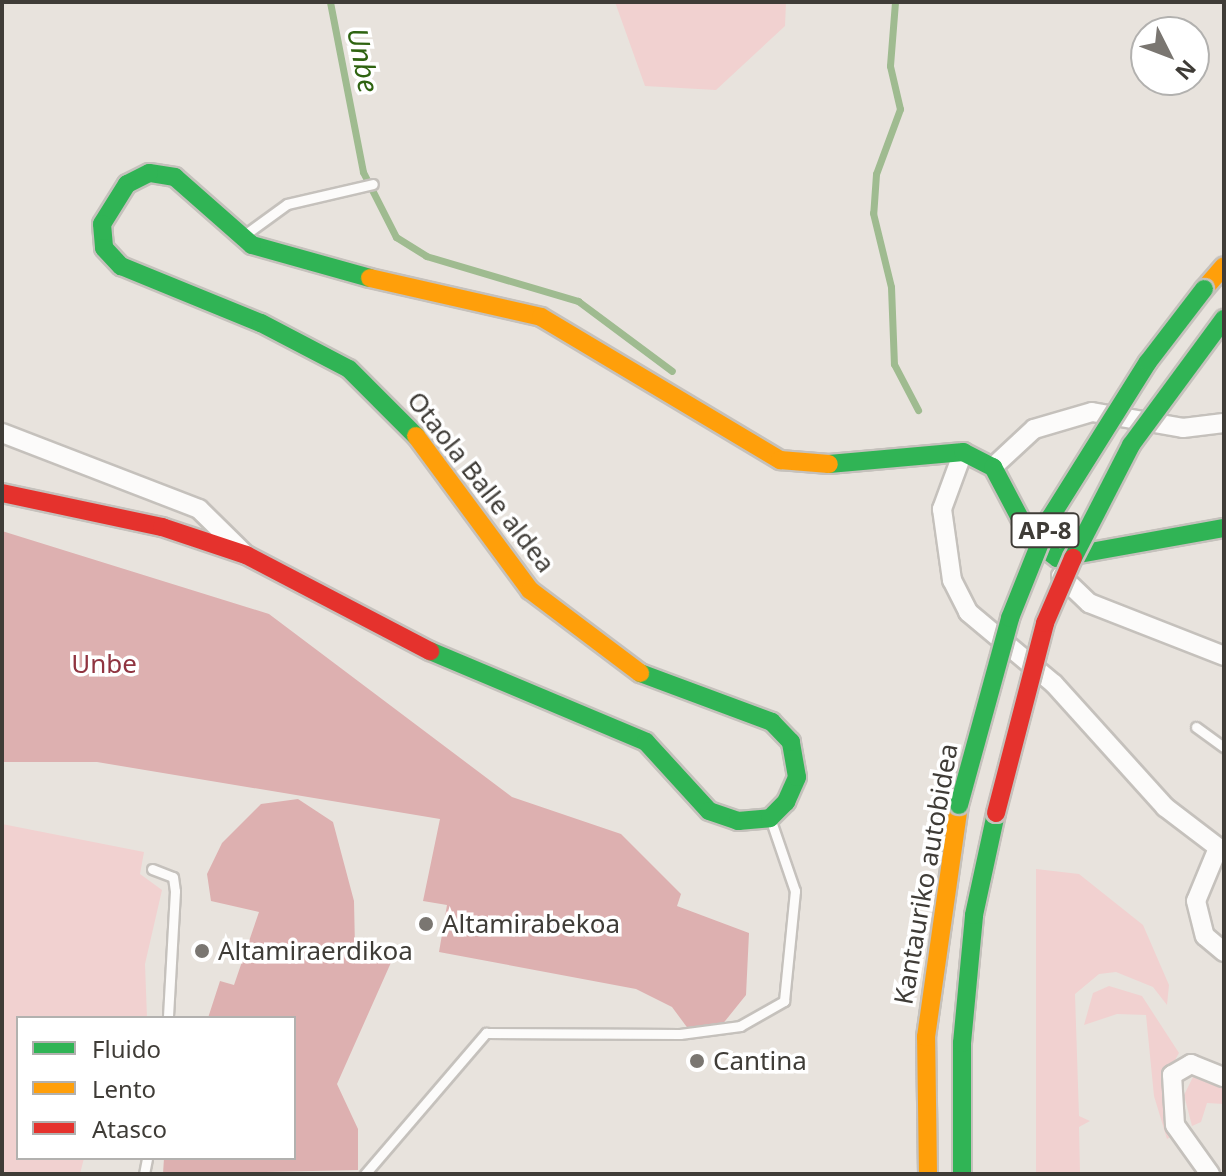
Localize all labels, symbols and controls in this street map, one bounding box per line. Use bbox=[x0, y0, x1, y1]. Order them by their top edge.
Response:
north arrow bbox=[1130, 16, 1210, 96]
water label: Unbe bbox=[341, 25, 387, 95]
text: N bbox=[1169, 54, 1203, 87]
street label: Otaola Balle aldea bbox=[401, 385, 561, 579]
road number: AP-8 bbox=[1009, 510, 1081, 550]
park label: Unbe bbox=[71, 648, 137, 680]
street label: Kantauriko autobidea bbox=[888, 741, 964, 1007]
place label: Altamirabekoa bbox=[442, 908, 620, 940]
marker: Altamirabekoa bbox=[417, 915, 435, 933]
place label: Altamiraerdikoa bbox=[218, 935, 413, 967]
marker: Altamiraerdikoa bbox=[193, 942, 211, 960]
legend bbox=[16, 1016, 296, 1160]
text: Fluido bbox=[92, 1032, 161, 1065]
place label: Cantina bbox=[713, 1045, 807, 1077]
marker: Cantina bbox=[688, 1052, 706, 1070]
text: Lento bbox=[92, 1072, 156, 1105]
text: Atasco bbox=[92, 1112, 167, 1145]

